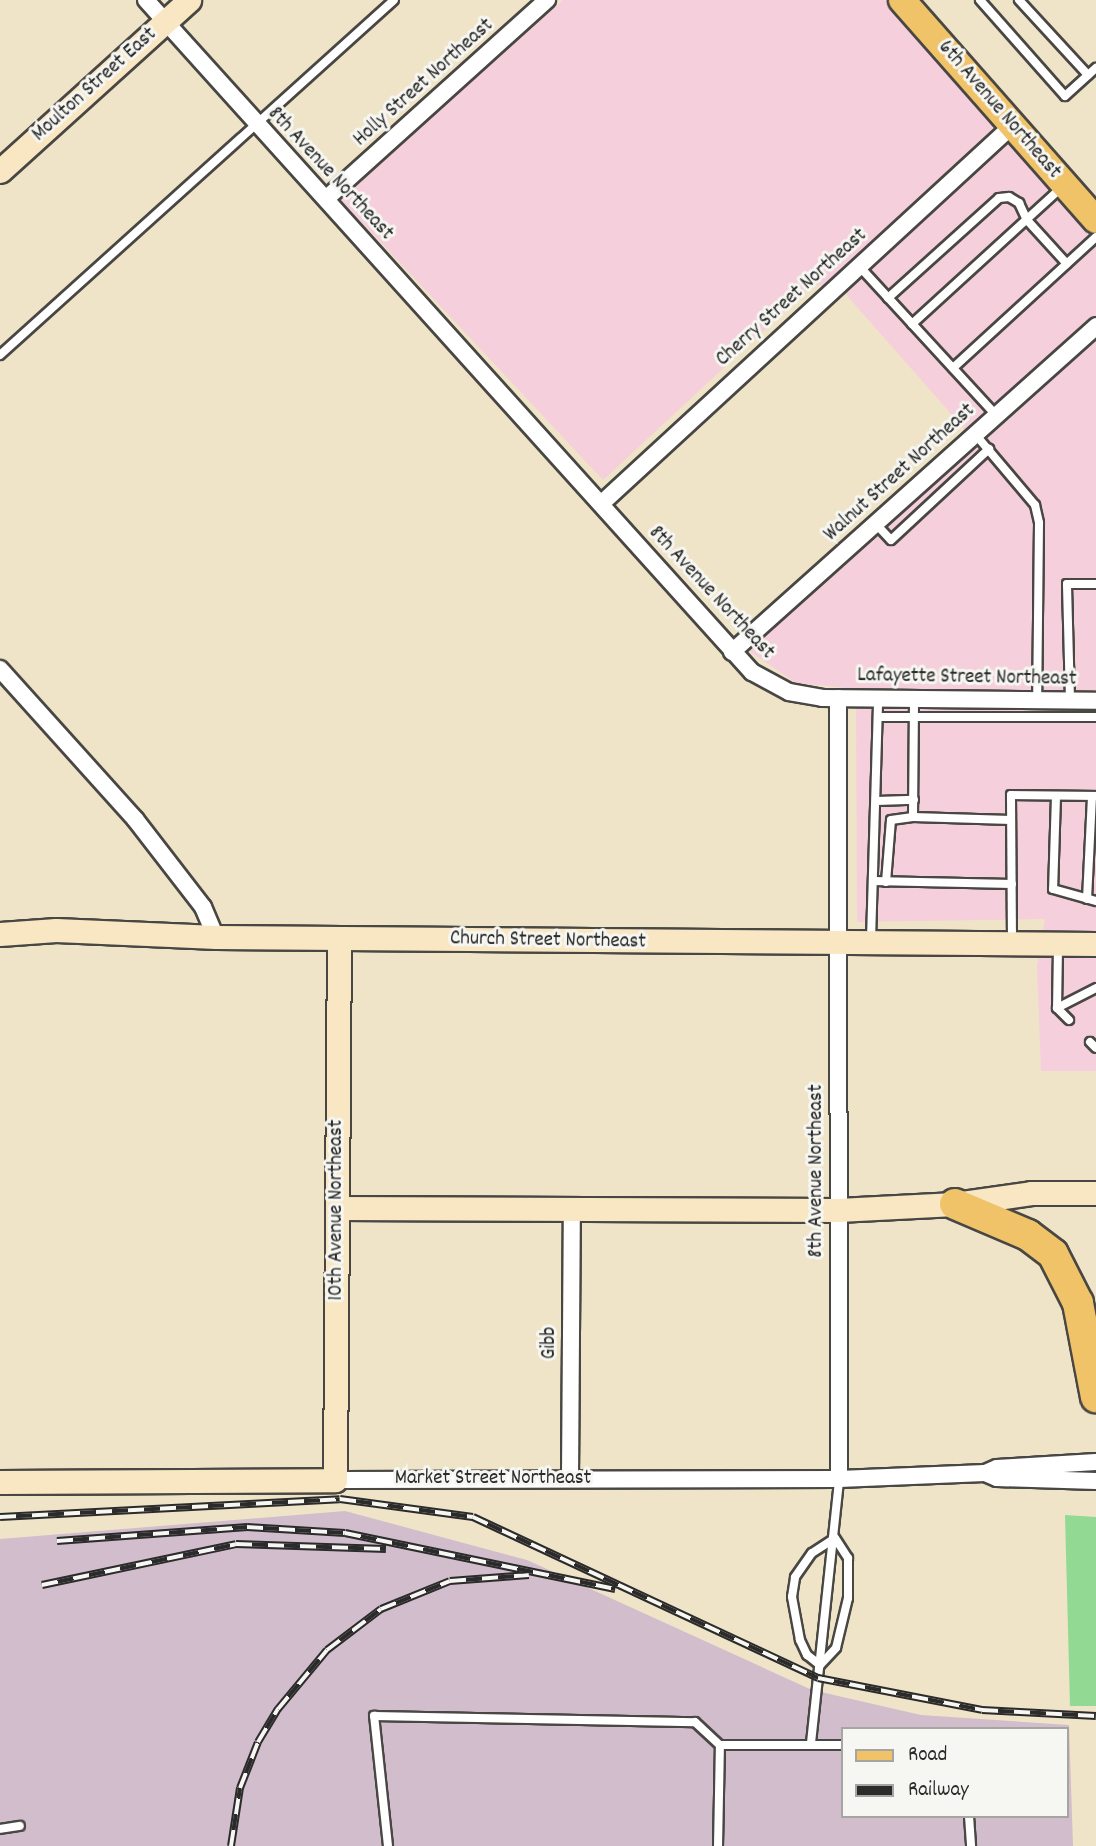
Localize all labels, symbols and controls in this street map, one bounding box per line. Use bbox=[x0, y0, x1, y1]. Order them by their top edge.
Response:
street label: Holly Street Northeast bbox=[349, 13, 499, 153]
street label: Moulton Street East bbox=[27, 22, 163, 148]
street label: 6th Avenue Northeast bbox=[932, 36, 1066, 184]
street label: 8th Avenue Northeast bbox=[262, 102, 398, 246]
street label: Cherry Street Northeast bbox=[711, 224, 873, 372]
street label: Walnut Street Northeast bbox=[819, 399, 981, 547]
street label: 8th Avenue Northeast bbox=[643, 521, 779, 665]
street label: Lafayette Street Northeast bbox=[857, 663, 1077, 693]
street label: Church Street Northeast bbox=[450, 927, 646, 955]
street label: 8th Avenue Northeast bbox=[804, 1084, 830, 1258]
street label: 10th Avenue Northeast bbox=[324, 1119, 350, 1301]
street label: Gibb bbox=[537, 1327, 563, 1359]
street label: Market Street Northeast bbox=[395, 1466, 591, 1492]
legend bbox=[841, 1727, 1068, 1818]
text: Road bbox=[908, 1741, 947, 1771]
text: Railway bbox=[908, 1776, 969, 1806]

